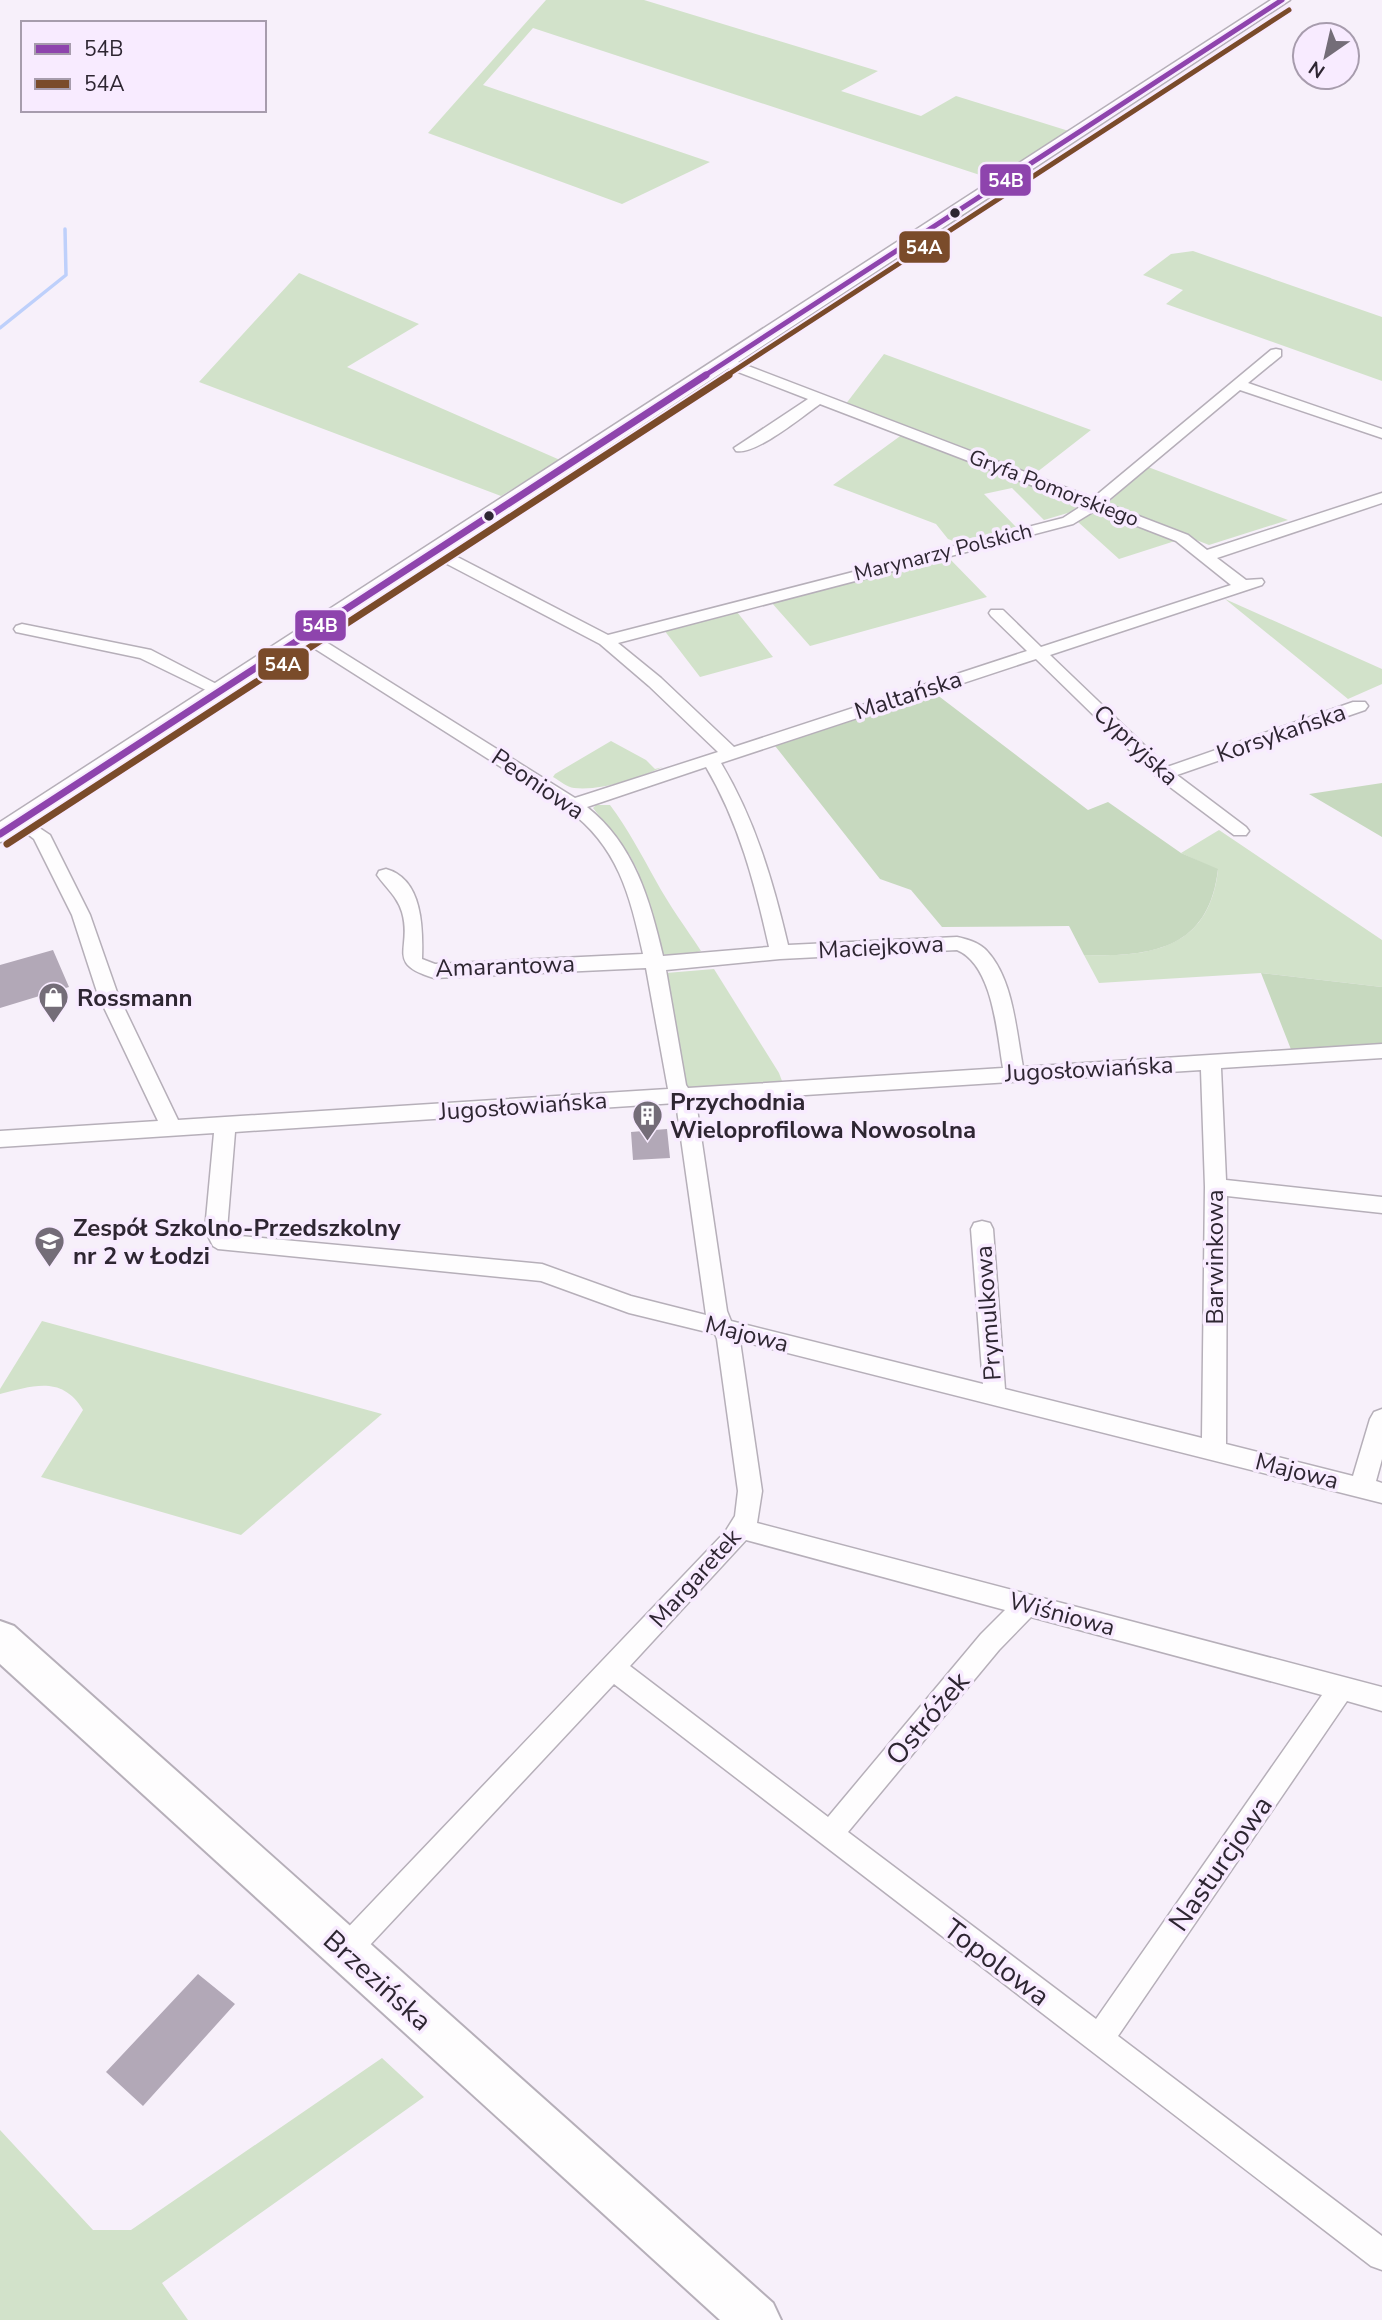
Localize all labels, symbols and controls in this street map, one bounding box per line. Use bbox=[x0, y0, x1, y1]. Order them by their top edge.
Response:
legend bbox=[21, 21, 266, 112]
north arrow bbox=[1291, 21, 1361, 91]
text: 54B bbox=[84, 35, 123, 63]
text: N bbox=[1304, 55, 1330, 84]
text: 54A bbox=[84, 70, 125, 98]
line badge: 54B bbox=[979, 163, 1032, 197]
text: 54B bbox=[988, 168, 1024, 194]
unlabelled marker bbox=[948, 206, 962, 220]
line badge: 54A bbox=[898, 230, 951, 264]
text: 54A bbox=[906, 235, 943, 261]
street label: Gryfa Pomorskiego bbox=[965, 443, 1143, 533]
unlabelled marker bbox=[482, 509, 496, 523]
street label: Marynarzy Polskich bbox=[851, 516, 1035, 588]
line badge: 54B bbox=[294, 609, 347, 642]
text: 54B bbox=[302, 613, 338, 639]
line badge: 54A bbox=[257, 647, 310, 681]
text: 54A bbox=[265, 652, 302, 678]
street label: Maltańska bbox=[850, 663, 966, 727]
street label: Korsykańska bbox=[1212, 696, 1350, 770]
street label: Cypryjska bbox=[1087, 697, 1185, 793]
street label: Peoniowa bbox=[485, 741, 591, 827]
street label: Maciejkowa bbox=[817, 928, 945, 966]
street label: Amarantowa bbox=[435, 948, 575, 984]
shop icon: Rossmann bbox=[37, 981, 71, 1025]
place label: Rossmann bbox=[77, 982, 193, 1014]
street label: Jugosłowiańska bbox=[1003, 1049, 1174, 1089]
street label: Jugosłowiańska bbox=[437, 1084, 608, 1128]
place label: Przychodnia Wieloprofilowa Nowosolna bbox=[670, 1086, 976, 1146]
building icon: Przychodnia Wieloprofilowa Nowosolna bbox=[630, 1099, 664, 1143]
street label: Barwinkowa bbox=[1199, 1189, 1231, 1325]
place label: Zespół Szkolno-Przedszkolny nr 2 w Łodzi bbox=[73, 1212, 401, 1272]
school or university icon: Zespół Szkolno-Przedszkolny nr 2 w Łodzi bbox=[33, 1225, 67, 1269]
street label: Prymulkowa bbox=[967, 1244, 1009, 1382]
street label: Majowa bbox=[702, 1308, 792, 1360]
street label: Majowa bbox=[1252, 1445, 1342, 1497]
street label: Margaretek bbox=[642, 1521, 749, 1634]
street label: Wiśniowa bbox=[1005, 1584, 1119, 1644]
street label: Ostróżek bbox=[877, 1663, 979, 1774]
street label: Nasturcjowa bbox=[1160, 1788, 1281, 1939]
street label: Topolowa bbox=[936, 1910, 1057, 2015]
street label: Brzezińska bbox=[315, 1922, 440, 2040]

